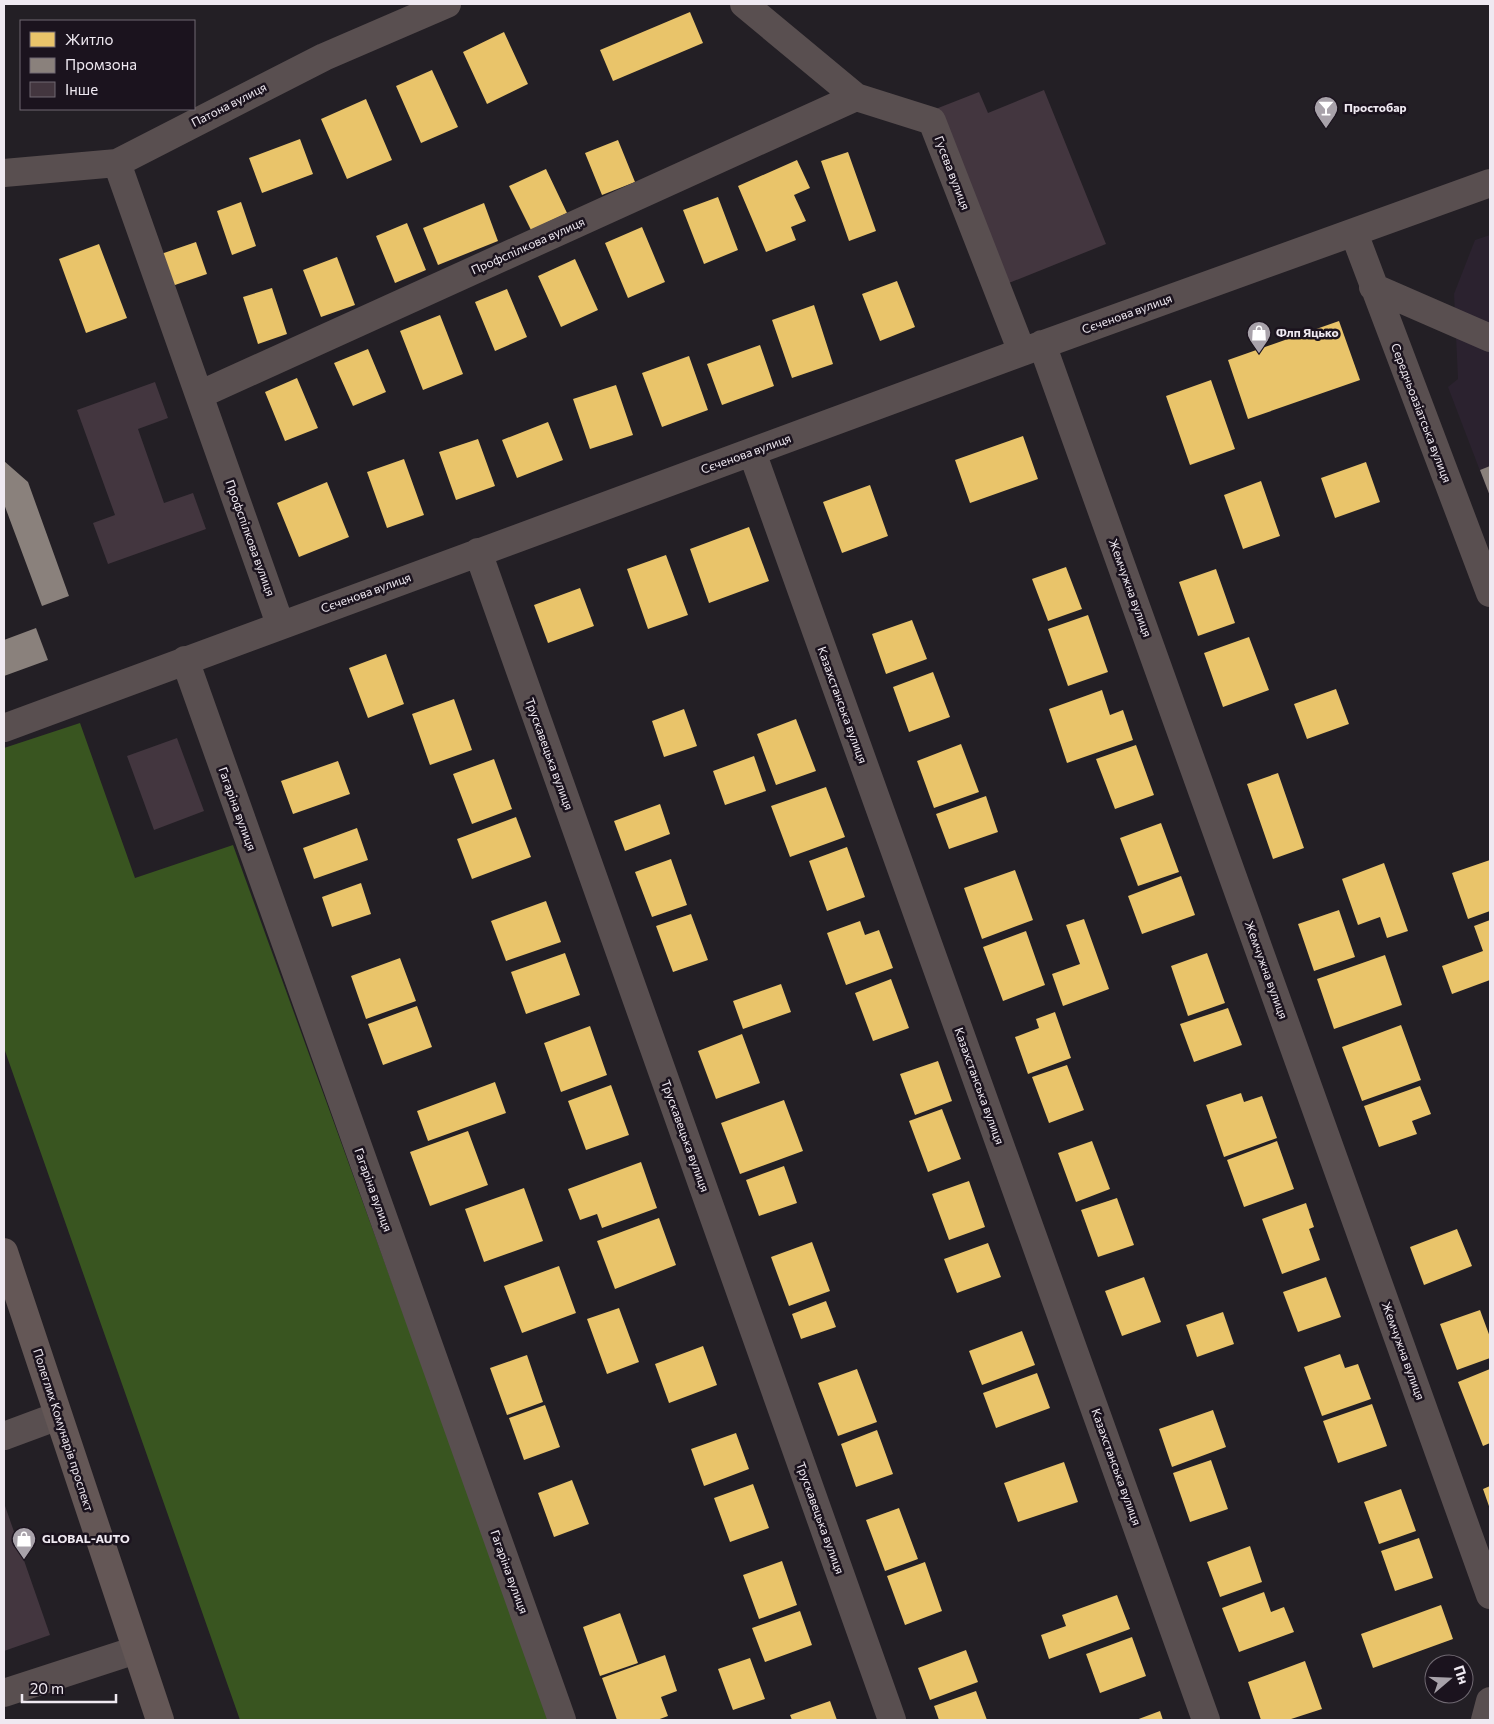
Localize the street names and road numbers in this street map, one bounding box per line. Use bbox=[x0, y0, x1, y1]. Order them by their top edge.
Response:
street label: Патона вулиця bbox=[189, 79, 268, 129]
street label: Гусєва вулиця bbox=[932, 134, 973, 212]
street label: Профспілкова вулиця bbox=[469, 214, 587, 276]
street label: Сєченова вулиця bbox=[1080, 290, 1174, 336]
street label: Середньоазіатська вулиця bbox=[1389, 341, 1455, 484]
street label: Сєченова вулиця bbox=[699, 430, 793, 476]
street label: Профспілкова вулиця bbox=[223, 478, 279, 598]
street label: Жемчужна вулиця bbox=[1107, 537, 1155, 639]
street label: Сєченова вулиця bbox=[319, 569, 413, 615]
street label: Казахстанська вулиця bbox=[815, 644, 871, 765]
street label: Трускавецька вулиця bbox=[523, 696, 577, 812]
street label: Гагаріна вулиця bbox=[216, 765, 260, 852]
street label: Жемчужна вулиця bbox=[1243, 919, 1291, 1021]
street label: Казахстанська вулиця bbox=[952, 1025, 1008, 1146]
street label: Трускавецька вулиця bbox=[659, 1078, 713, 1194]
street label: Гагаріна вулиця bbox=[352, 1146, 396, 1233]
street label: Жемчужна вулиця bbox=[1380, 1300, 1428, 1402]
street label: Полеглих Комунарів проспект bbox=[31, 1347, 97, 1513]
street label: Казахстанська вулиця bbox=[1089, 1406, 1145, 1527]
street label: Трускавецька вулиця bbox=[794, 1460, 848, 1576]
street label: Гагаріна вулиця bbox=[488, 1528, 532, 1615]

